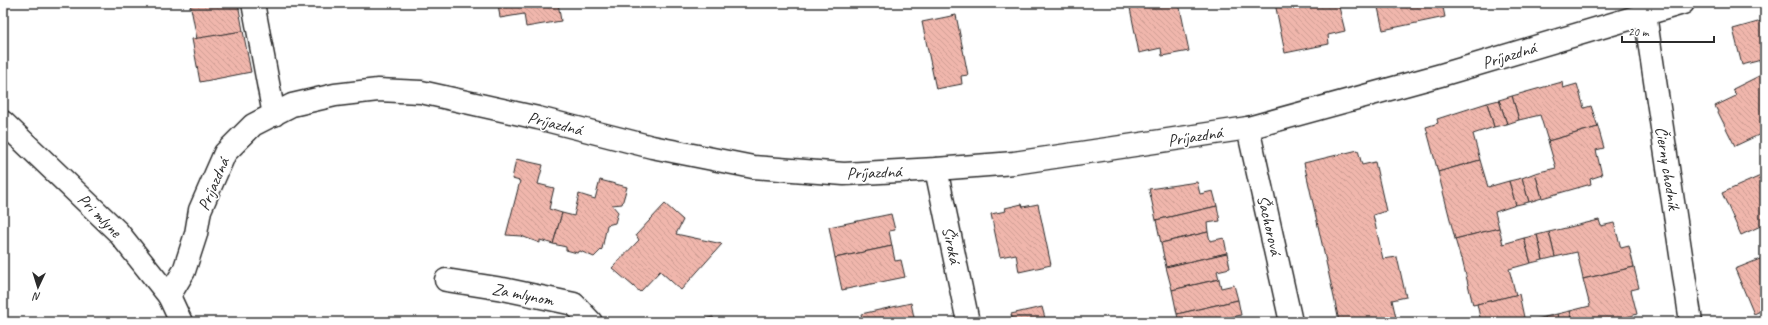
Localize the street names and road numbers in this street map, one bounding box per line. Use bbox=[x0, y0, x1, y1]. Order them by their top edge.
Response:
street label: Príjazdná bbox=[1480, 37, 1540, 74]
street label: Príjazdná bbox=[526, 107, 586, 141]
street label: Príjazdná bbox=[1166, 122, 1226, 151]
street label: Čierny chodník bbox=[1651, 125, 1685, 213]
street label: Príjazdná bbox=[193, 153, 235, 214]
street label: Príjazdná bbox=[846, 161, 904, 184]
street label: Pri mlyne bbox=[73, 189, 127, 243]
street label: Šachorová bbox=[1252, 193, 1287, 259]
street label: Široká bbox=[937, 225, 966, 267]
street label: Za mlynom bbox=[490, 278, 557, 311]

